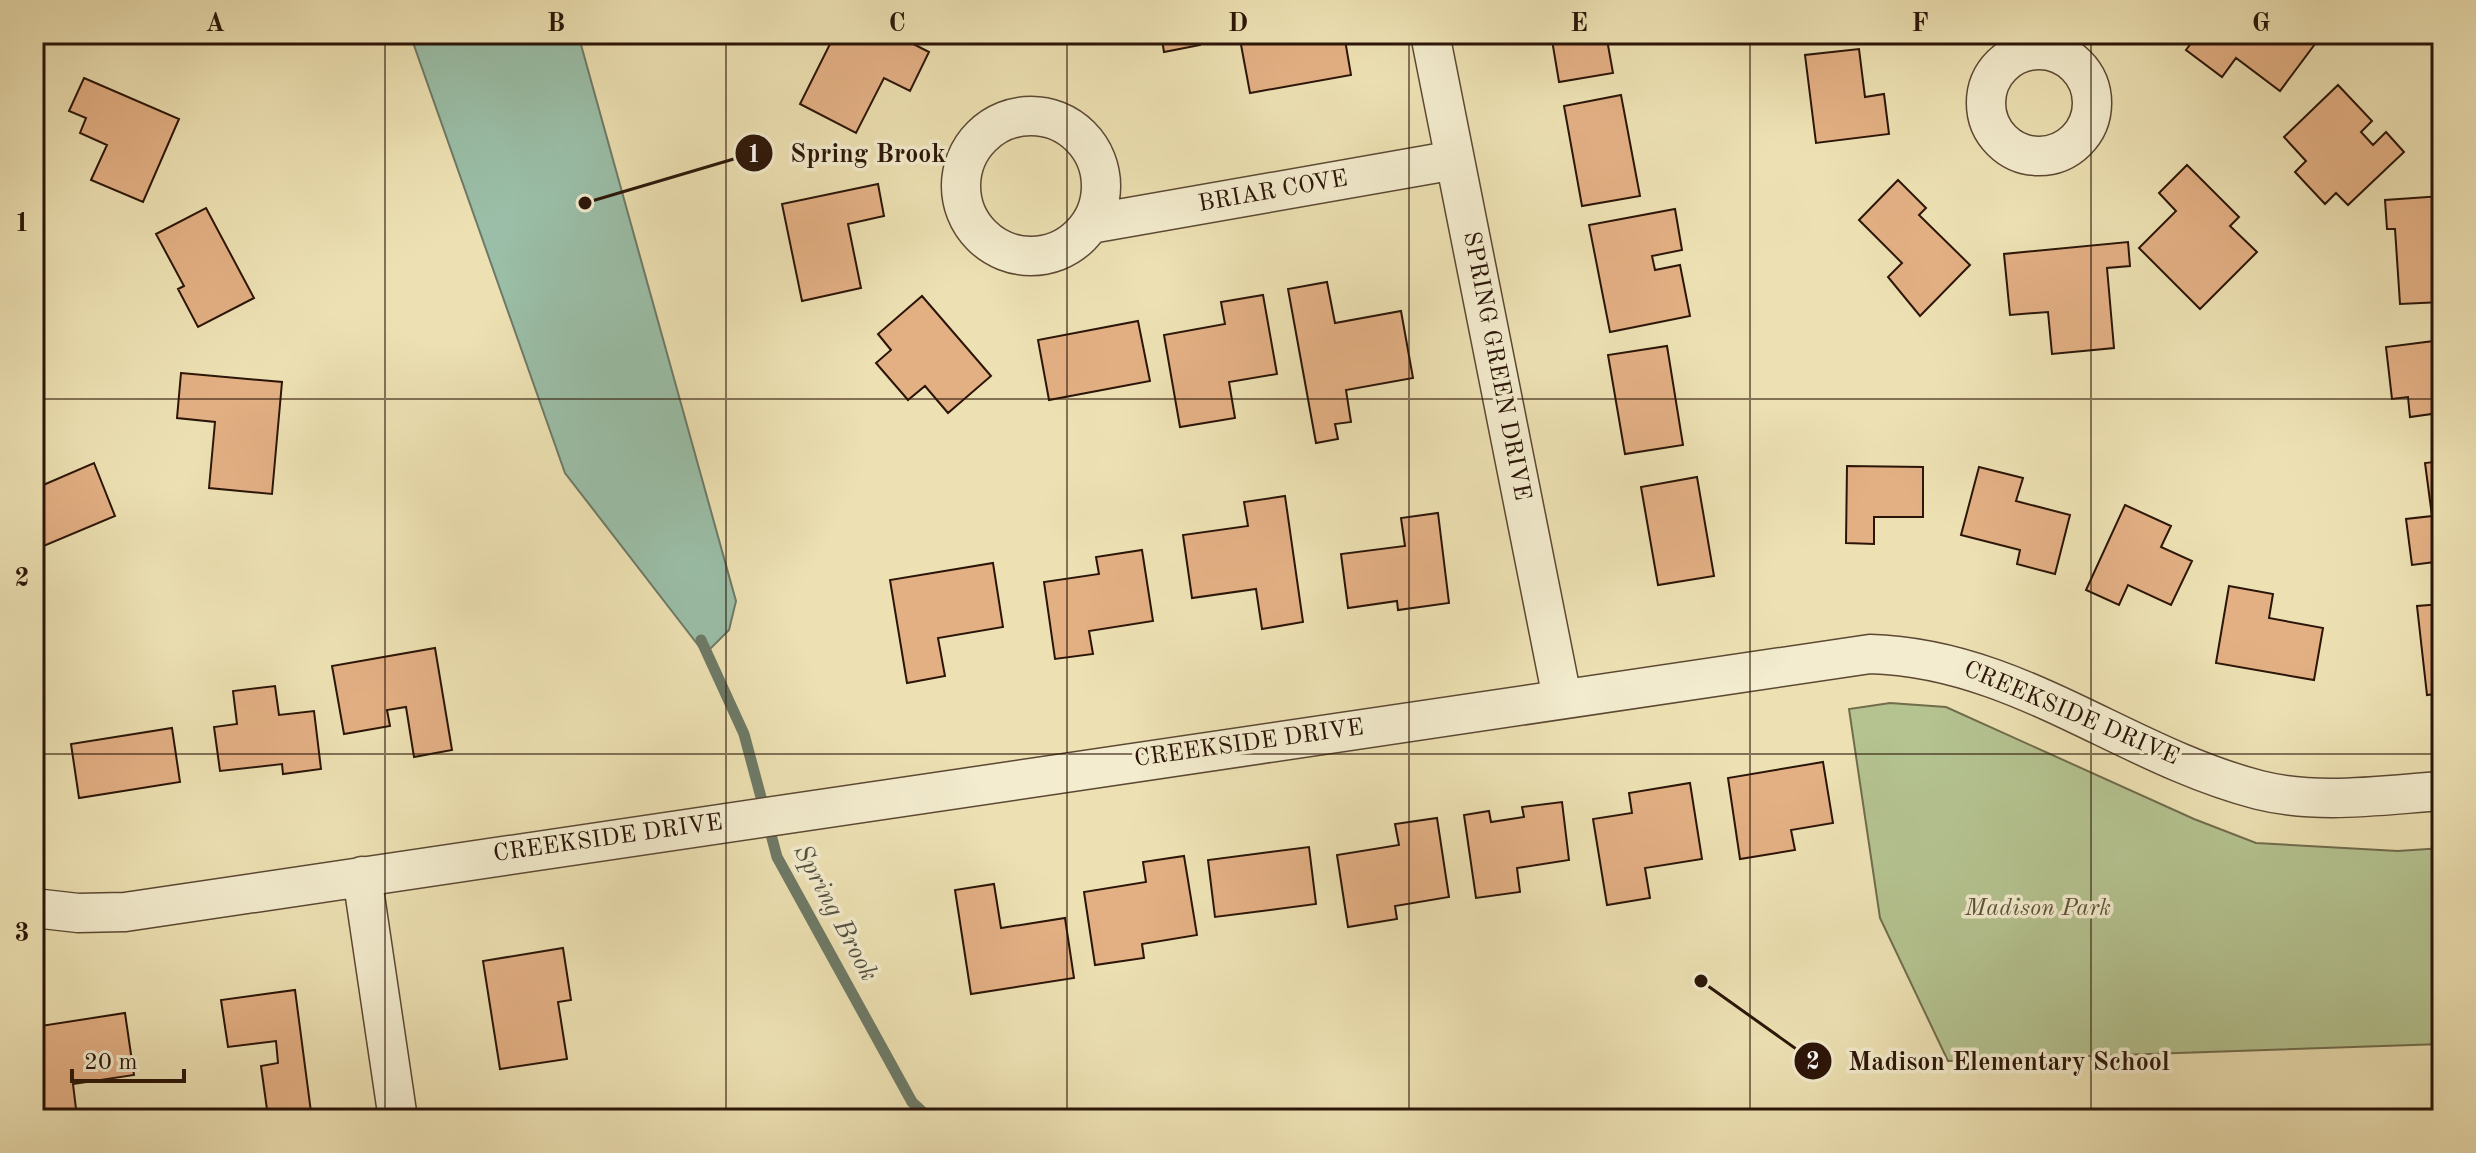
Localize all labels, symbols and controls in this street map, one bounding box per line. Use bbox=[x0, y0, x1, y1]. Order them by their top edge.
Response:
text: A bbox=[205, 11, 225, 37]
text: B bbox=[547, 11, 565, 37]
text: C bbox=[888, 11, 906, 37]
text: D bbox=[1228, 11, 1248, 37]
text: E bbox=[1570, 11, 1588, 37]
text: F bbox=[1911, 11, 1929, 37]
text: G bbox=[2252, 11, 2270, 37]
callout: Spring Brook bbox=[734, 128, 962, 178]
text: Spring Brook bbox=[790, 142, 946, 168]
text: 1 bbox=[747, 144, 761, 168]
street label: BRIAR COVE bbox=[1196, 167, 1350, 217]
text: 1 bbox=[14, 211, 30, 237]
street label: SPRING GREEN DRIVE bbox=[1458, 229, 1534, 503]
text: 2 bbox=[14, 566, 30, 592]
street label: CREEKSIDE DRIVE bbox=[1960, 658, 2182, 770]
street label: CREEKSIDE DRIVE bbox=[1133, 716, 1365, 772]
street label: CREEKSIDE DRIVE bbox=[492, 811, 724, 867]
water label: Spring Brook bbox=[788, 840, 882, 986]
park label: Madison Park bbox=[1964, 897, 2111, 921]
text: 3 bbox=[14, 921, 30, 947]
scale bar bbox=[72, 1033, 184, 1083]
callout: Madison Elementary School bbox=[1793, 1036, 2186, 1086]
text: Madison Elementary School bbox=[1848, 1050, 2170, 1076]
text: 20 m bbox=[84, 1051, 138, 1075]
text: 2 bbox=[1806, 1051, 1820, 1075]

